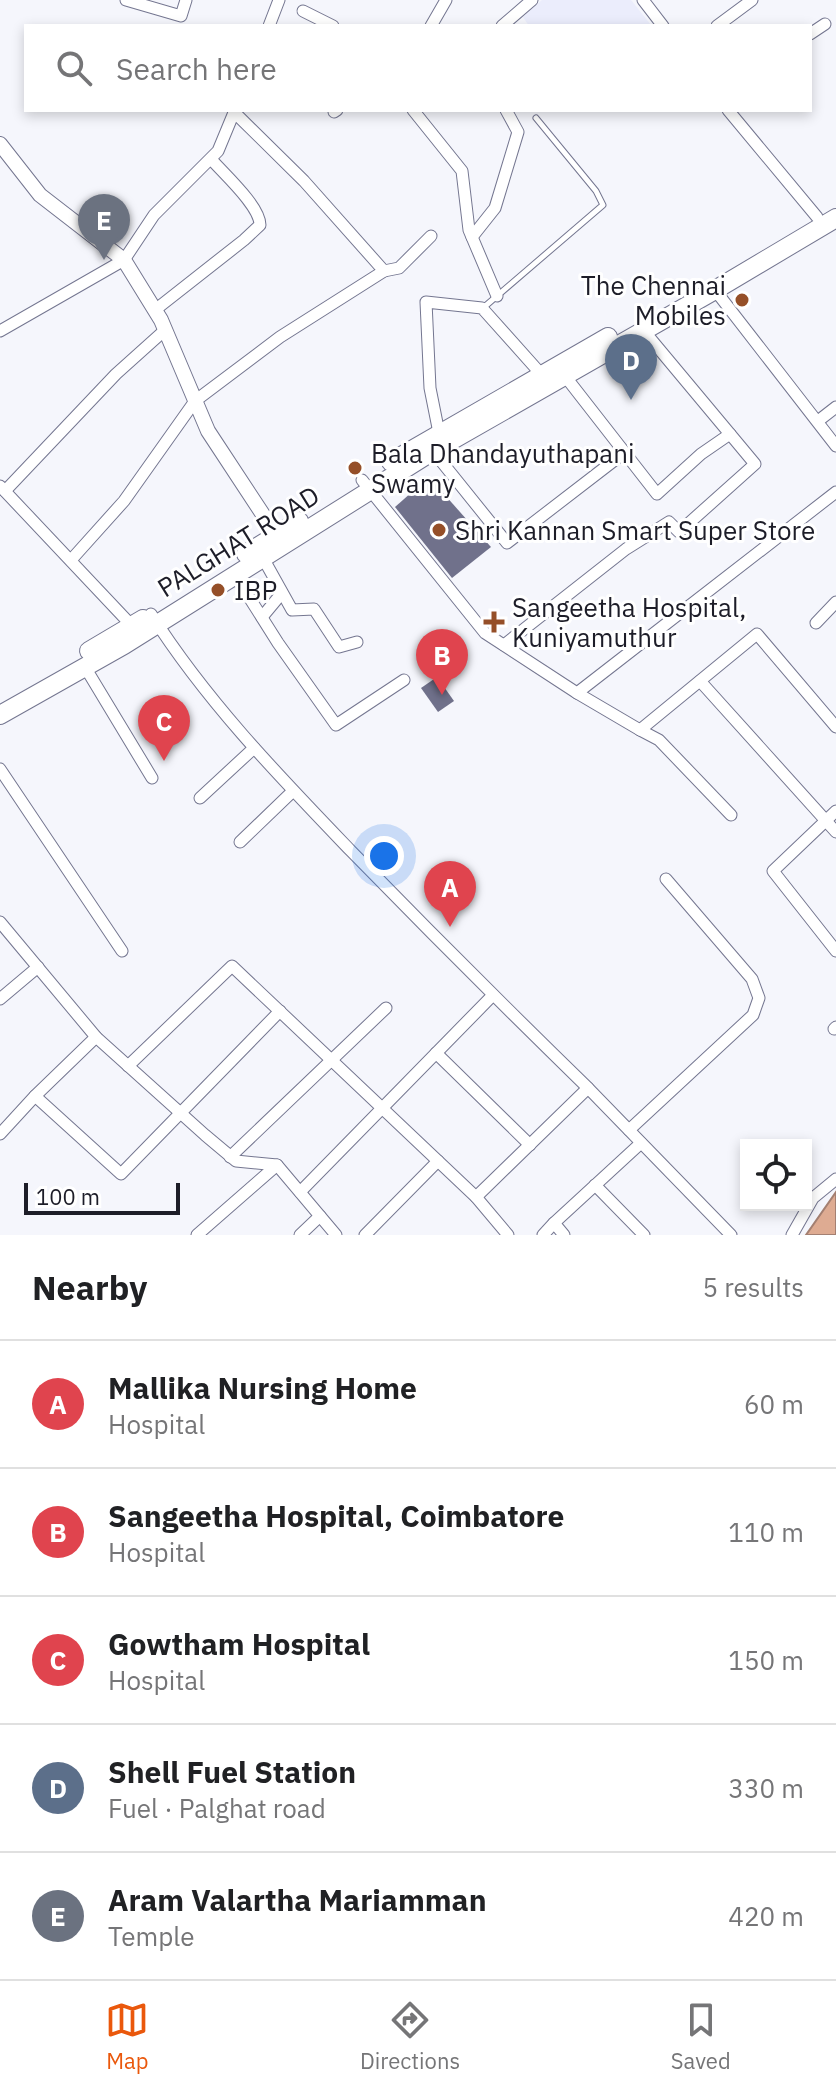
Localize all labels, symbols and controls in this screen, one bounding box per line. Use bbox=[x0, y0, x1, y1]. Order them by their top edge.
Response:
search box bbox=[24, 24, 812, 112]
icon: search bbox=[52, 46, 96, 90]
text: Search here bbox=[116, 49, 277, 88]
pin: E bbox=[78, 194, 130, 260]
place label: The Chennai Mobiles bbox=[581, 268, 726, 332]
marker: The Chennai Mobiles bbox=[733, 291, 751, 309]
pin: D bbox=[605, 334, 657, 400]
place label: Bala Dhandayuthapani Swamy bbox=[371, 436, 634, 500]
marker: Bala Dhandayuthapani Swamy bbox=[346, 459, 364, 477]
street label: PALGHAT ROAD bbox=[151, 478, 325, 604]
place label: Shri Kannan Smart Super Store bbox=[455, 513, 815, 547]
marker: Shri Kannan Smart Super Store bbox=[430, 521, 448, 539]
place label: IBP bbox=[234, 573, 277, 607]
marker: IBP bbox=[209, 581, 227, 599]
place label: Sangeetha Hospital, Kuniyamuthur bbox=[512, 590, 746, 654]
marker: Sangeetha Hospital, Kuniyamuthur bbox=[483, 611, 505, 633]
pin: B bbox=[416, 629, 468, 695]
pin: C bbox=[138, 695, 190, 761]
your location bbox=[364, 836, 404, 876]
pin: A bbox=[424, 861, 476, 927]
map controls bbox=[740, 1139, 812, 1211]
button: locate bbox=[740, 1139, 812, 1211]
scale bar bbox=[24, 1179, 180, 1215]
text: 100 m bbox=[36, 1182, 100, 1211]
text: Nearby bbox=[32, 1265, 147, 1309]
text: 5 results bbox=[702, 1270, 804, 1304]
text: Mallika Nursing Home bbox=[108, 1368, 417, 1407]
text: A bbox=[49, 1387, 67, 1421]
text: 60 m bbox=[744, 1387, 804, 1421]
text: Hospital bbox=[108, 1407, 205, 1441]
text: Sangeetha Hospital, Coimbatore bbox=[108, 1496, 564, 1535]
text: B bbox=[49, 1515, 67, 1549]
text: 110 m bbox=[728, 1515, 804, 1549]
text: Hospital bbox=[108, 1535, 205, 1569]
text: Gowtham Hospital bbox=[108, 1624, 370, 1663]
text: C bbox=[50, 1643, 66, 1677]
text: 150 m bbox=[728, 1643, 804, 1677]
text: Hospital bbox=[108, 1663, 205, 1697]
text: Shell Fuel Station bbox=[108, 1752, 356, 1791]
text: D bbox=[49, 1771, 67, 1805]
text: 330 m bbox=[728, 1771, 804, 1805]
text: Fuel · Palghat road bbox=[108, 1791, 326, 1825]
text: Aram Valartha Mariamman bbox=[108, 1880, 487, 1919]
text: E bbox=[50, 1899, 66, 1933]
text: 420 m bbox=[728, 1899, 804, 1933]
text: Temple bbox=[108, 1919, 195, 1953]
tab: Map bbox=[105, 1998, 149, 2075]
tab: Directions bbox=[360, 1998, 460, 2075]
tab: Saved bbox=[671, 1998, 731, 2075]

